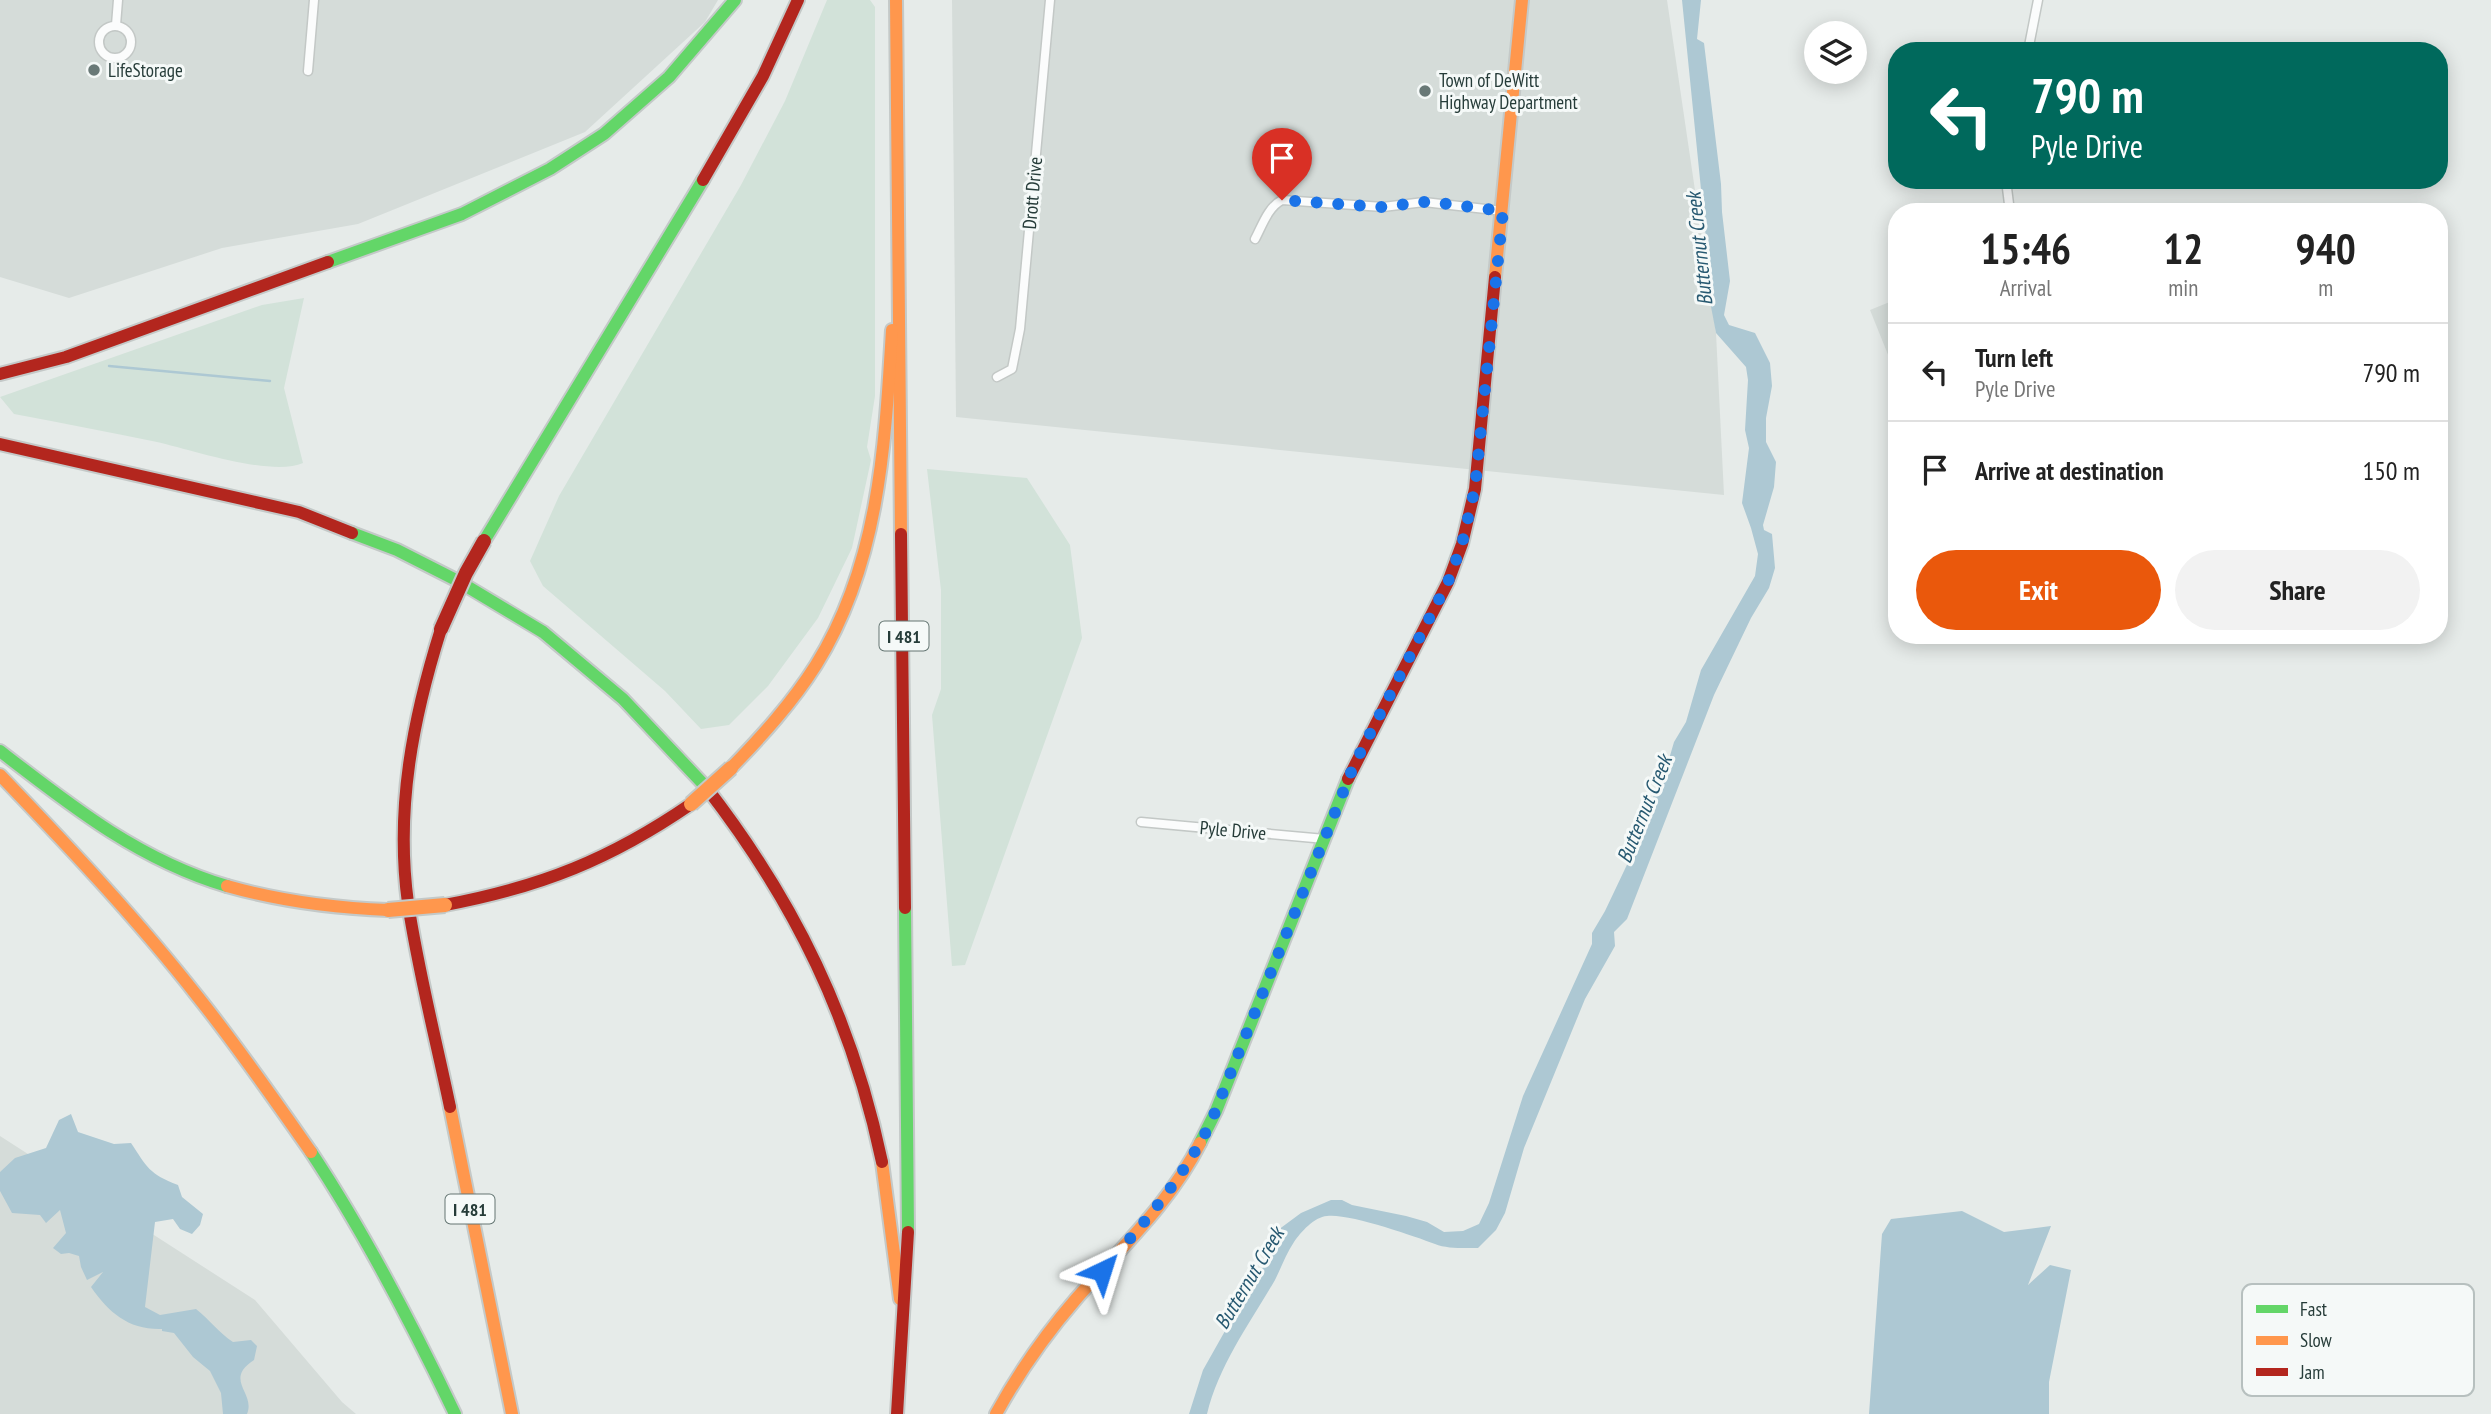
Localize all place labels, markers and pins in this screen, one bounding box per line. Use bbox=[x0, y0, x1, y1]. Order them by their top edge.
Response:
place label: LifeStorage bbox=[108, 58, 183, 82]
marker: LifeStorage bbox=[86, 62, 102, 78]
place label: Town of DeWitt Highway Department bbox=[1439, 68, 1578, 114]
marker: Town of DeWitt Highway Department bbox=[1417, 83, 1433, 99]
pin bbox=[1252, 128, 1312, 200]

